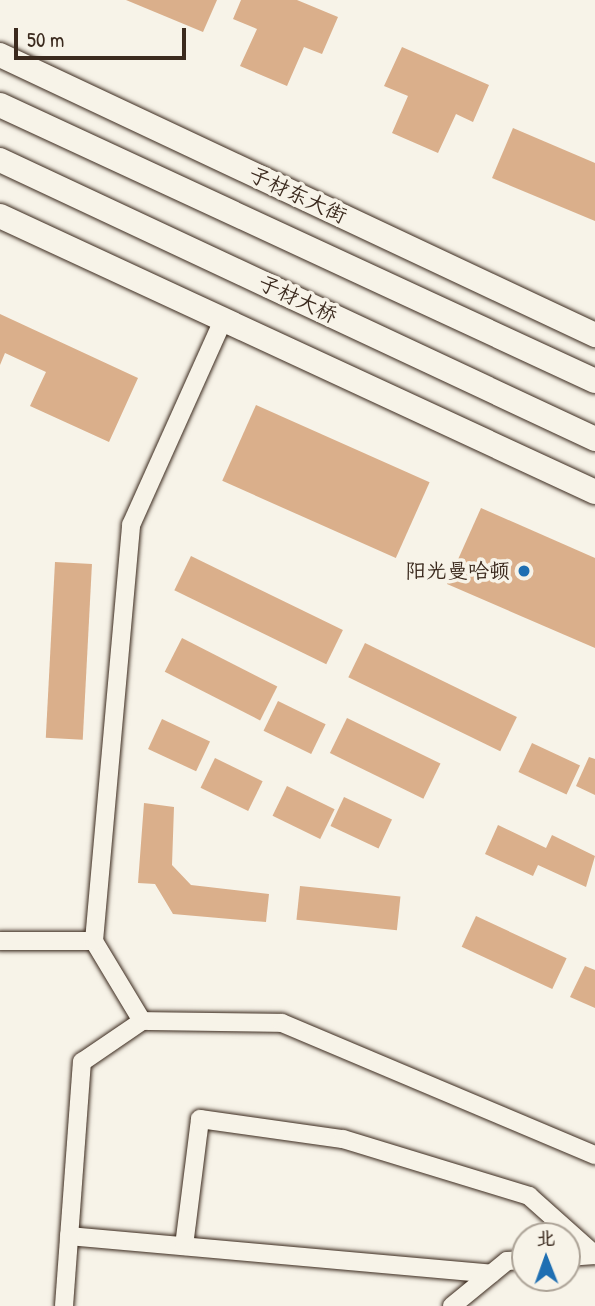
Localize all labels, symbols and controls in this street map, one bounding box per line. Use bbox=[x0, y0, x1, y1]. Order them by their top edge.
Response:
scale bar bbox=[18, 14, 189, 58]
text: 50 m bbox=[27, 25, 64, 54]
street label: 子材东大街 bbox=[245, 161, 351, 229]
street label: 子材大桥 bbox=[255, 270, 341, 328]
place label: 阳光曼哈顿 bbox=[405, 558, 510, 584]
marker: 阳光曼哈顿 bbox=[516, 563, 532, 579]
north arrow bbox=[511, 1222, 581, 1292]
text: 北 bbox=[536, 1225, 555, 1251]

